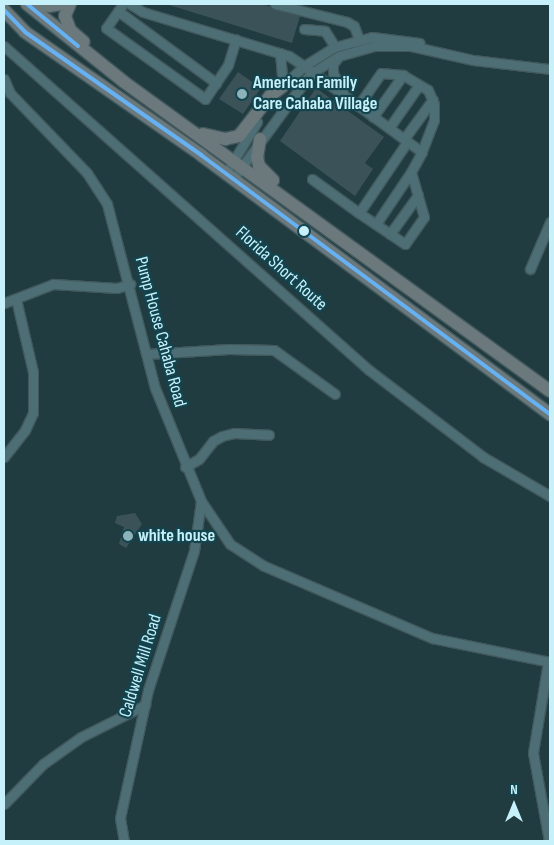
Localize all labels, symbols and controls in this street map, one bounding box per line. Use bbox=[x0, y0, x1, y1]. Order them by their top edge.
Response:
place label: American Family Care Cahaba Village bbox=[253, 73, 377, 116]
marker: American Family Care Cahaba Village bbox=[235, 87, 249, 101]
street label: Florida Short Route bbox=[231, 222, 331, 316]
unlabelled marker bbox=[299, 226, 309, 236]
street label: Pump House Cahaba Road bbox=[130, 254, 190, 410]
place label: white house bbox=[138, 525, 215, 547]
marker: white house bbox=[122, 530, 134, 542]
street label: Caldwell Mill Road bbox=[115, 612, 167, 720]
north arrow bbox=[489, 780, 539, 830]
text: N bbox=[510, 781, 518, 798]

